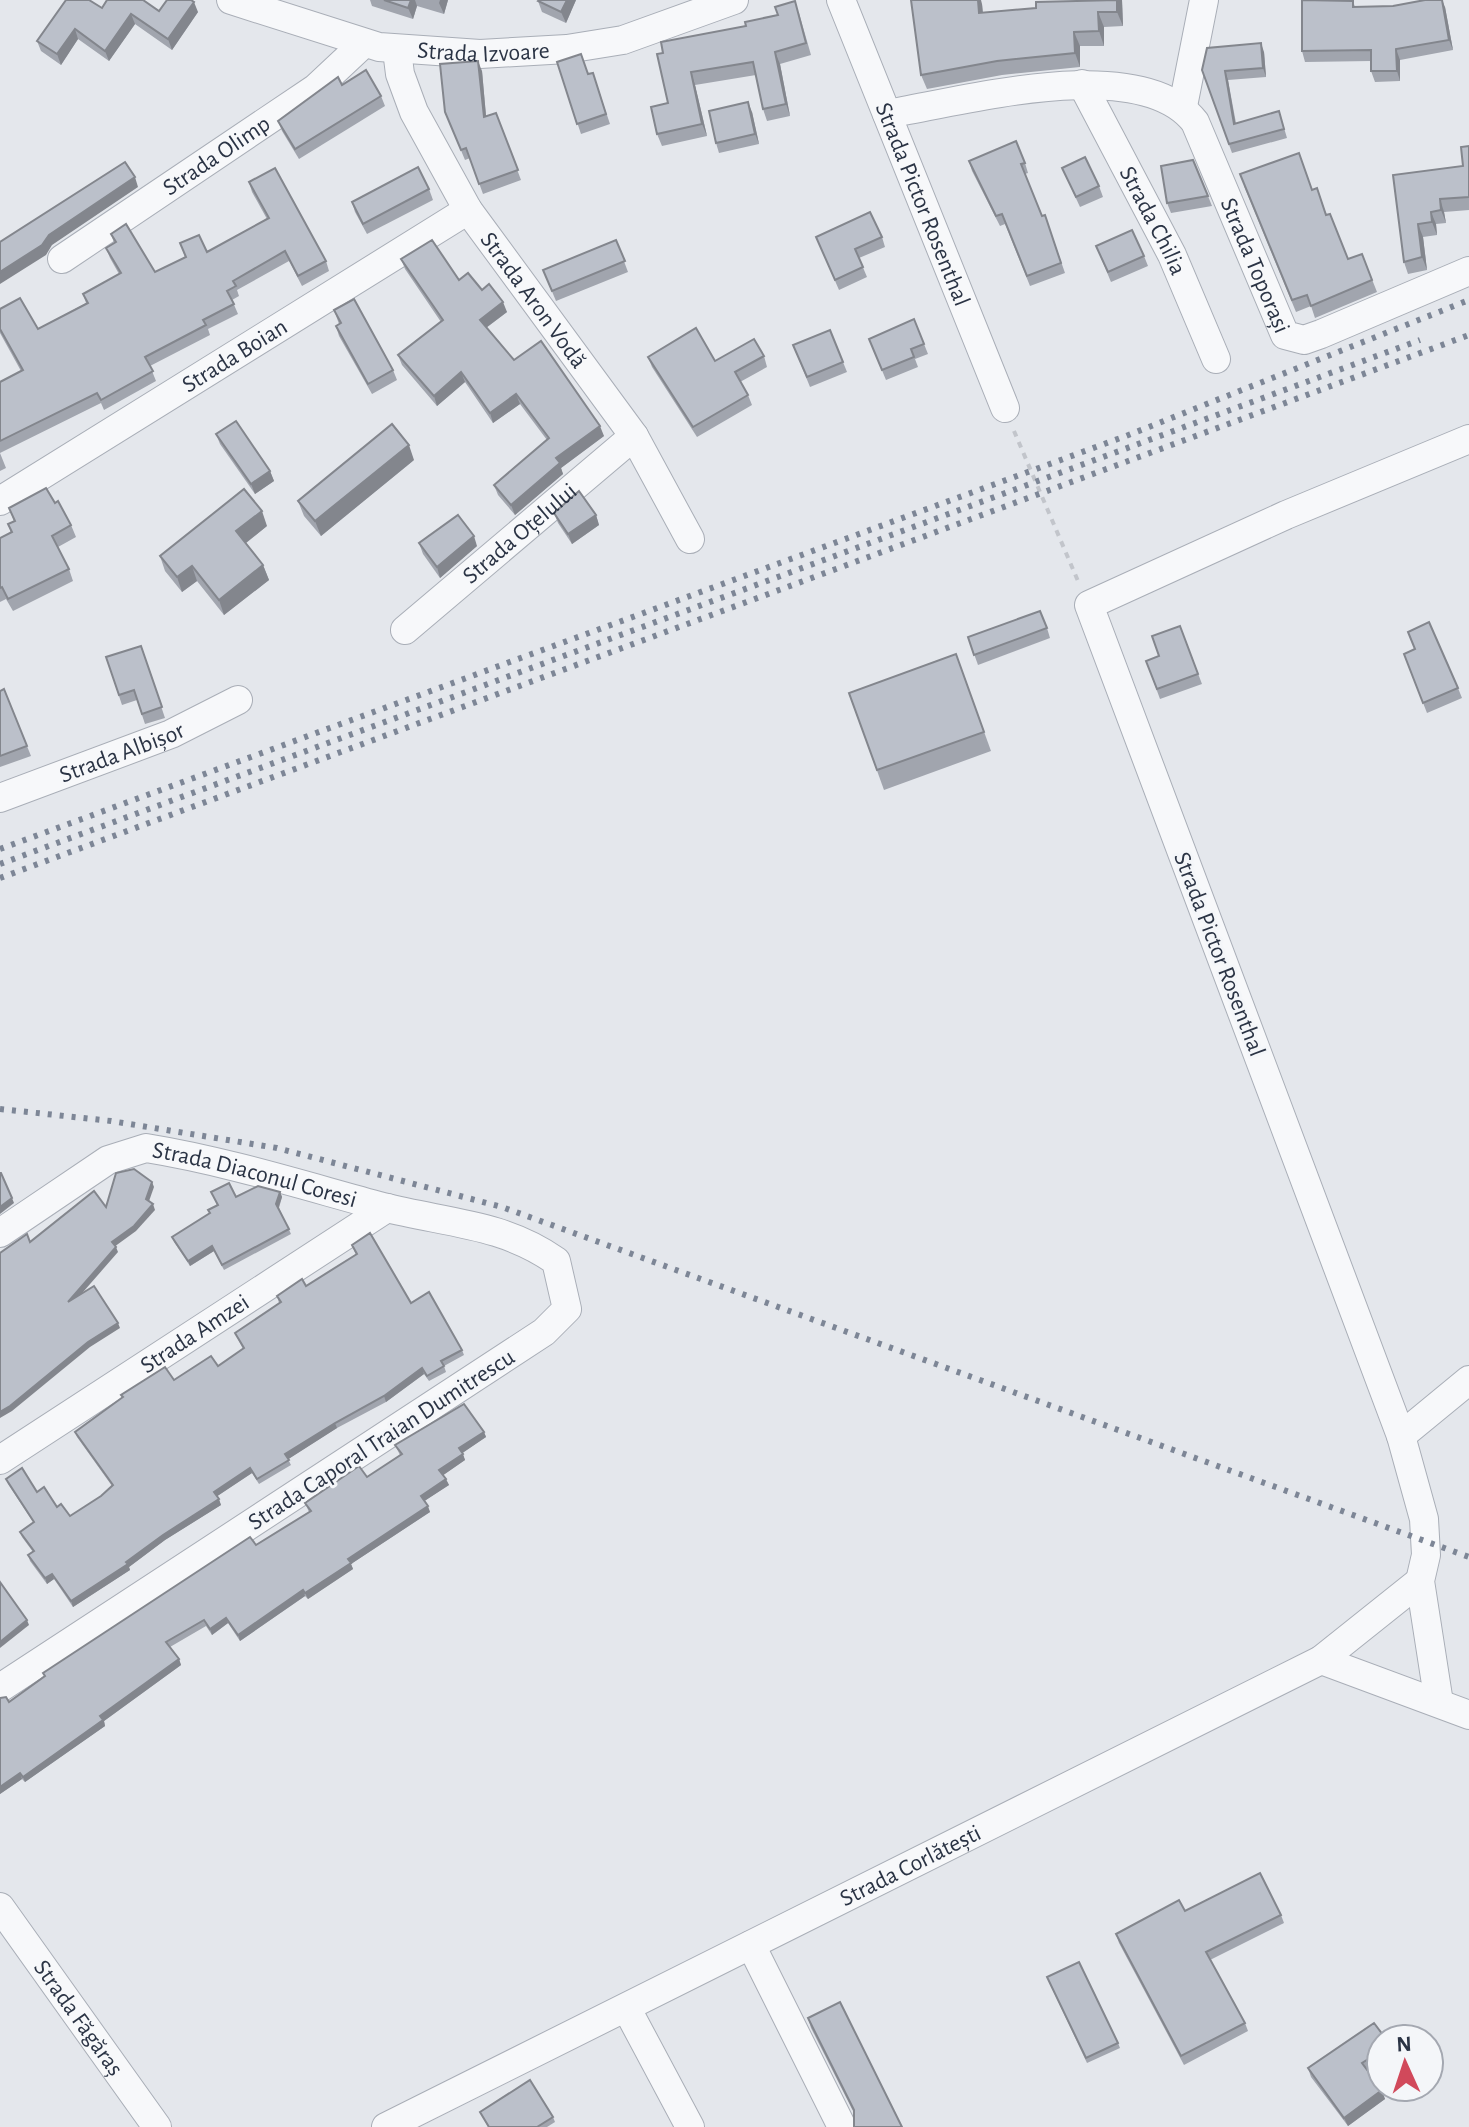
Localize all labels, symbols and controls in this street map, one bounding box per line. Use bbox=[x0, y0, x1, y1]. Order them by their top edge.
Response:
street label: Strada Izvoare bbox=[416, 39, 550, 67]
street label: Strada Pictor Rosenthal bbox=[871, 99, 974, 310]
street label: Strada Olimp bbox=[159, 112, 275, 200]
street label: Strada Chilia bbox=[1115, 163, 1190, 279]
street label: Strada Toporași bbox=[1216, 195, 1294, 337]
street label: Strada Aron Vodă bbox=[475, 228, 591, 373]
street label: Strada Boian bbox=[178, 315, 292, 398]
street label: Strada Oțelului bbox=[459, 479, 582, 589]
street label: Strada Albișor bbox=[56, 718, 189, 788]
street label: Strada Pictor Rosenthal bbox=[1169, 849, 1269, 1060]
street label: Strada Diaconul Coresi bbox=[150, 1138, 359, 1212]
street label: Strada Amzei bbox=[136, 1290, 254, 1378]
street label: Strada Caporal Traian Dumitrescu bbox=[244, 1345, 519, 1535]
street label: Strada Corlătești bbox=[836, 1821, 985, 1911]
street label: Strada Făgăraș bbox=[29, 1956, 127, 2081]
north arrow bbox=[1365, 2023, 1445, 2103]
text: N bbox=[1396, 2033, 1412, 2055]

